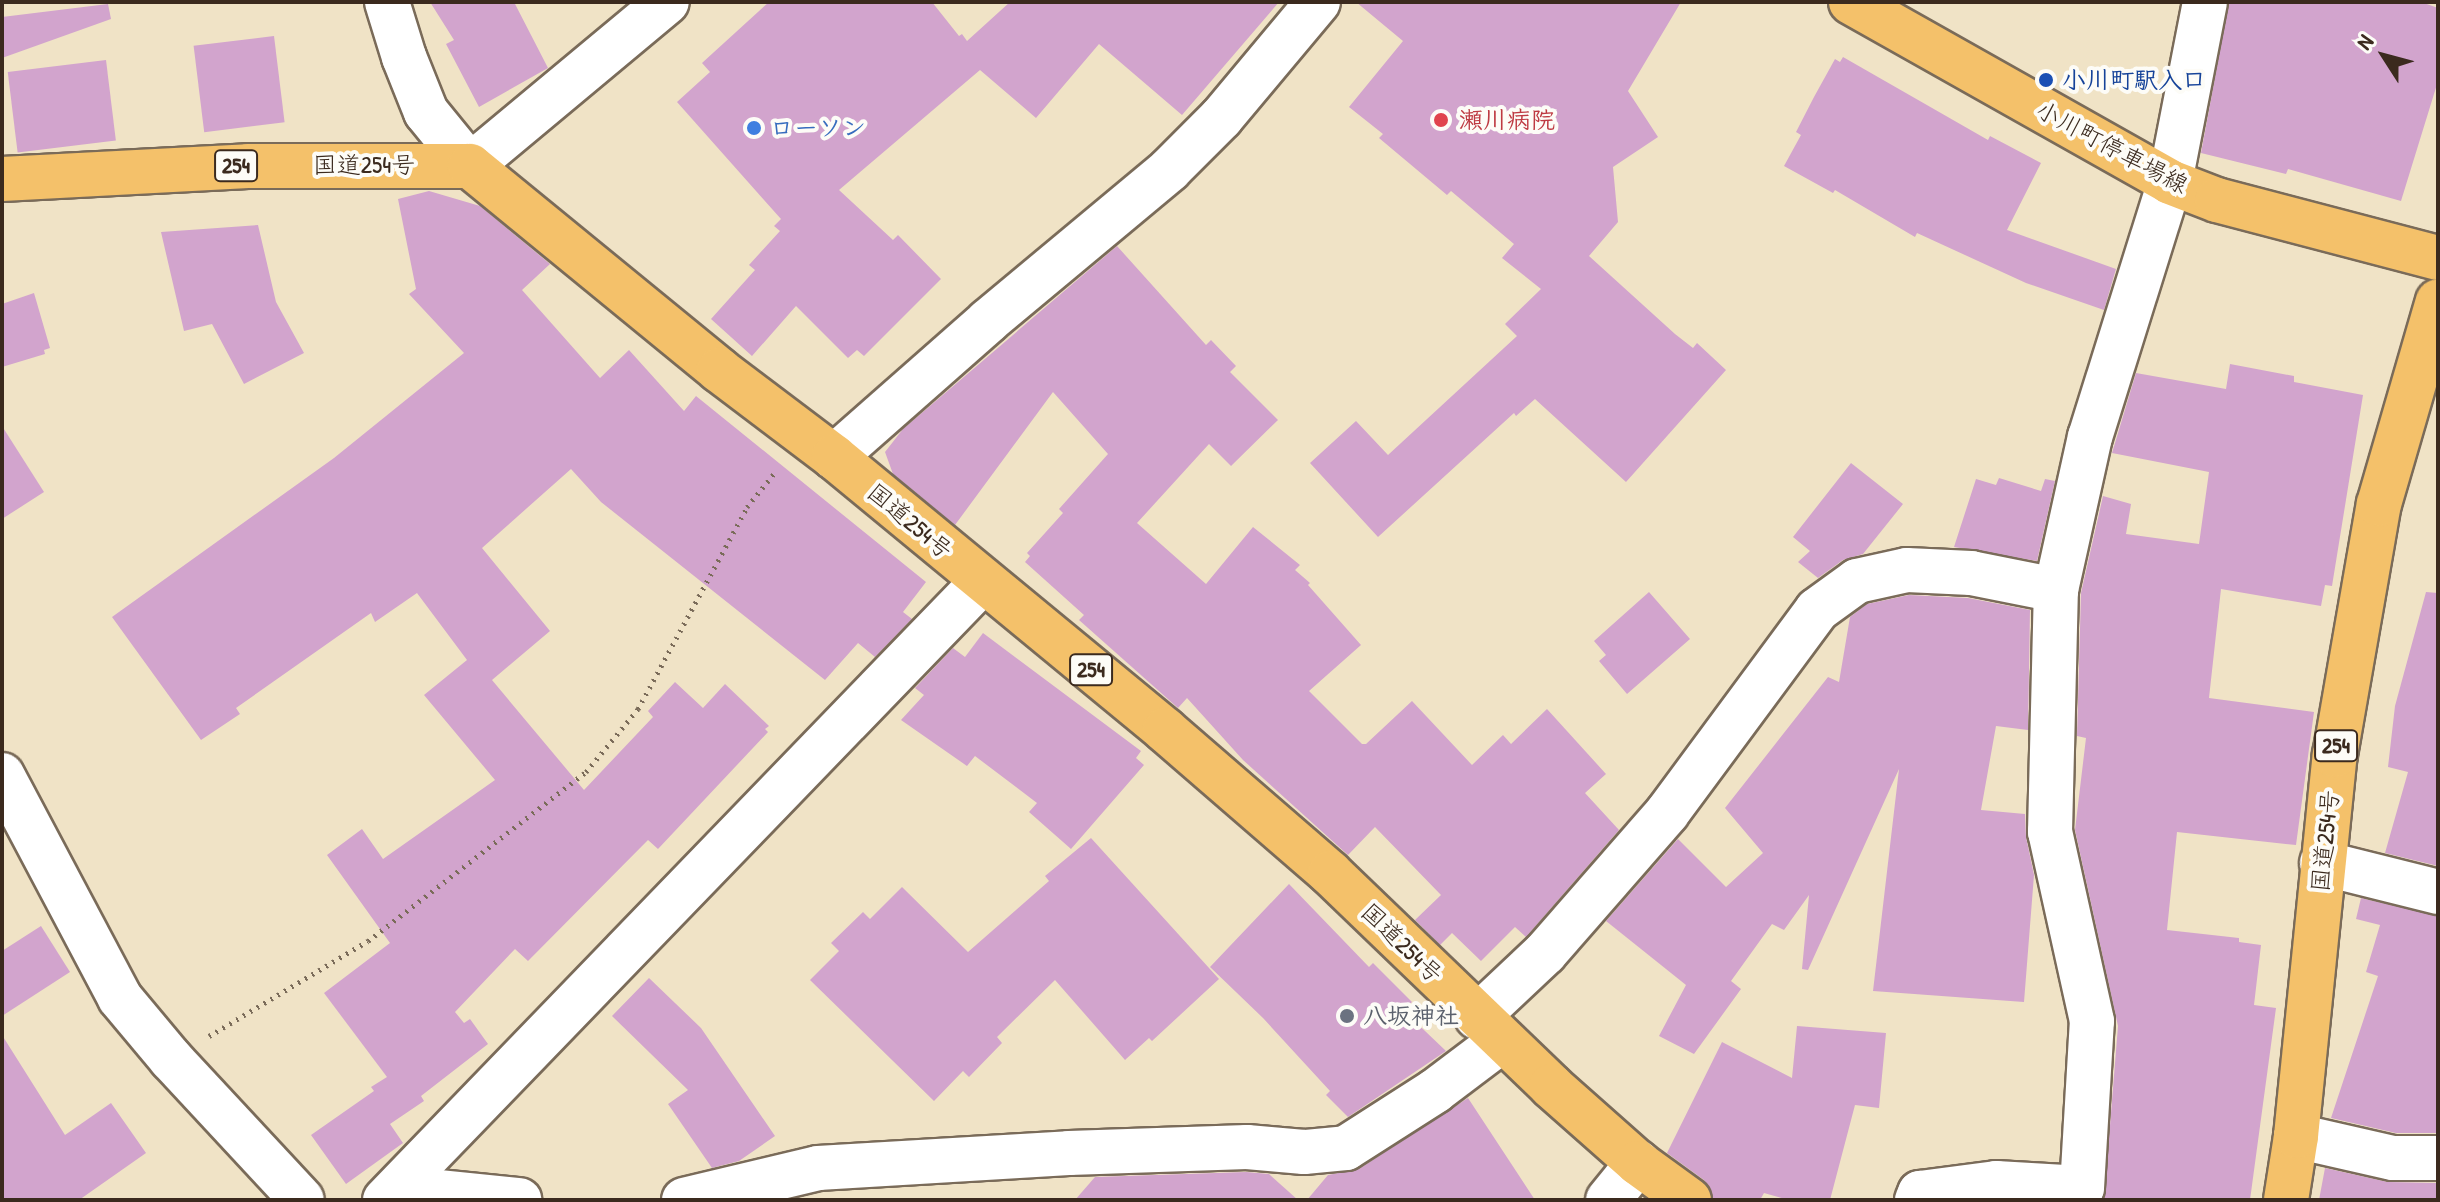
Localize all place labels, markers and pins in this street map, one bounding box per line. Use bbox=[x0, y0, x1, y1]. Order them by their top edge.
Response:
place label: 小川町駅入口 bbox=[2062, 66, 2206, 94]
marker: 小川町駅入口 bbox=[2037, 71, 2055, 89]
place label: 瀬川病院 bbox=[1459, 106, 1555, 134]
marker: 瀬川病院 bbox=[1430, 109, 1452, 131]
place label: ローソン bbox=[770, 114, 866, 142]
marker: ローソン bbox=[745, 119, 763, 137]
place label: 八坂神社 bbox=[1363, 1002, 1459, 1030]
marker: 八坂神社 bbox=[1338, 1007, 1356, 1025]

